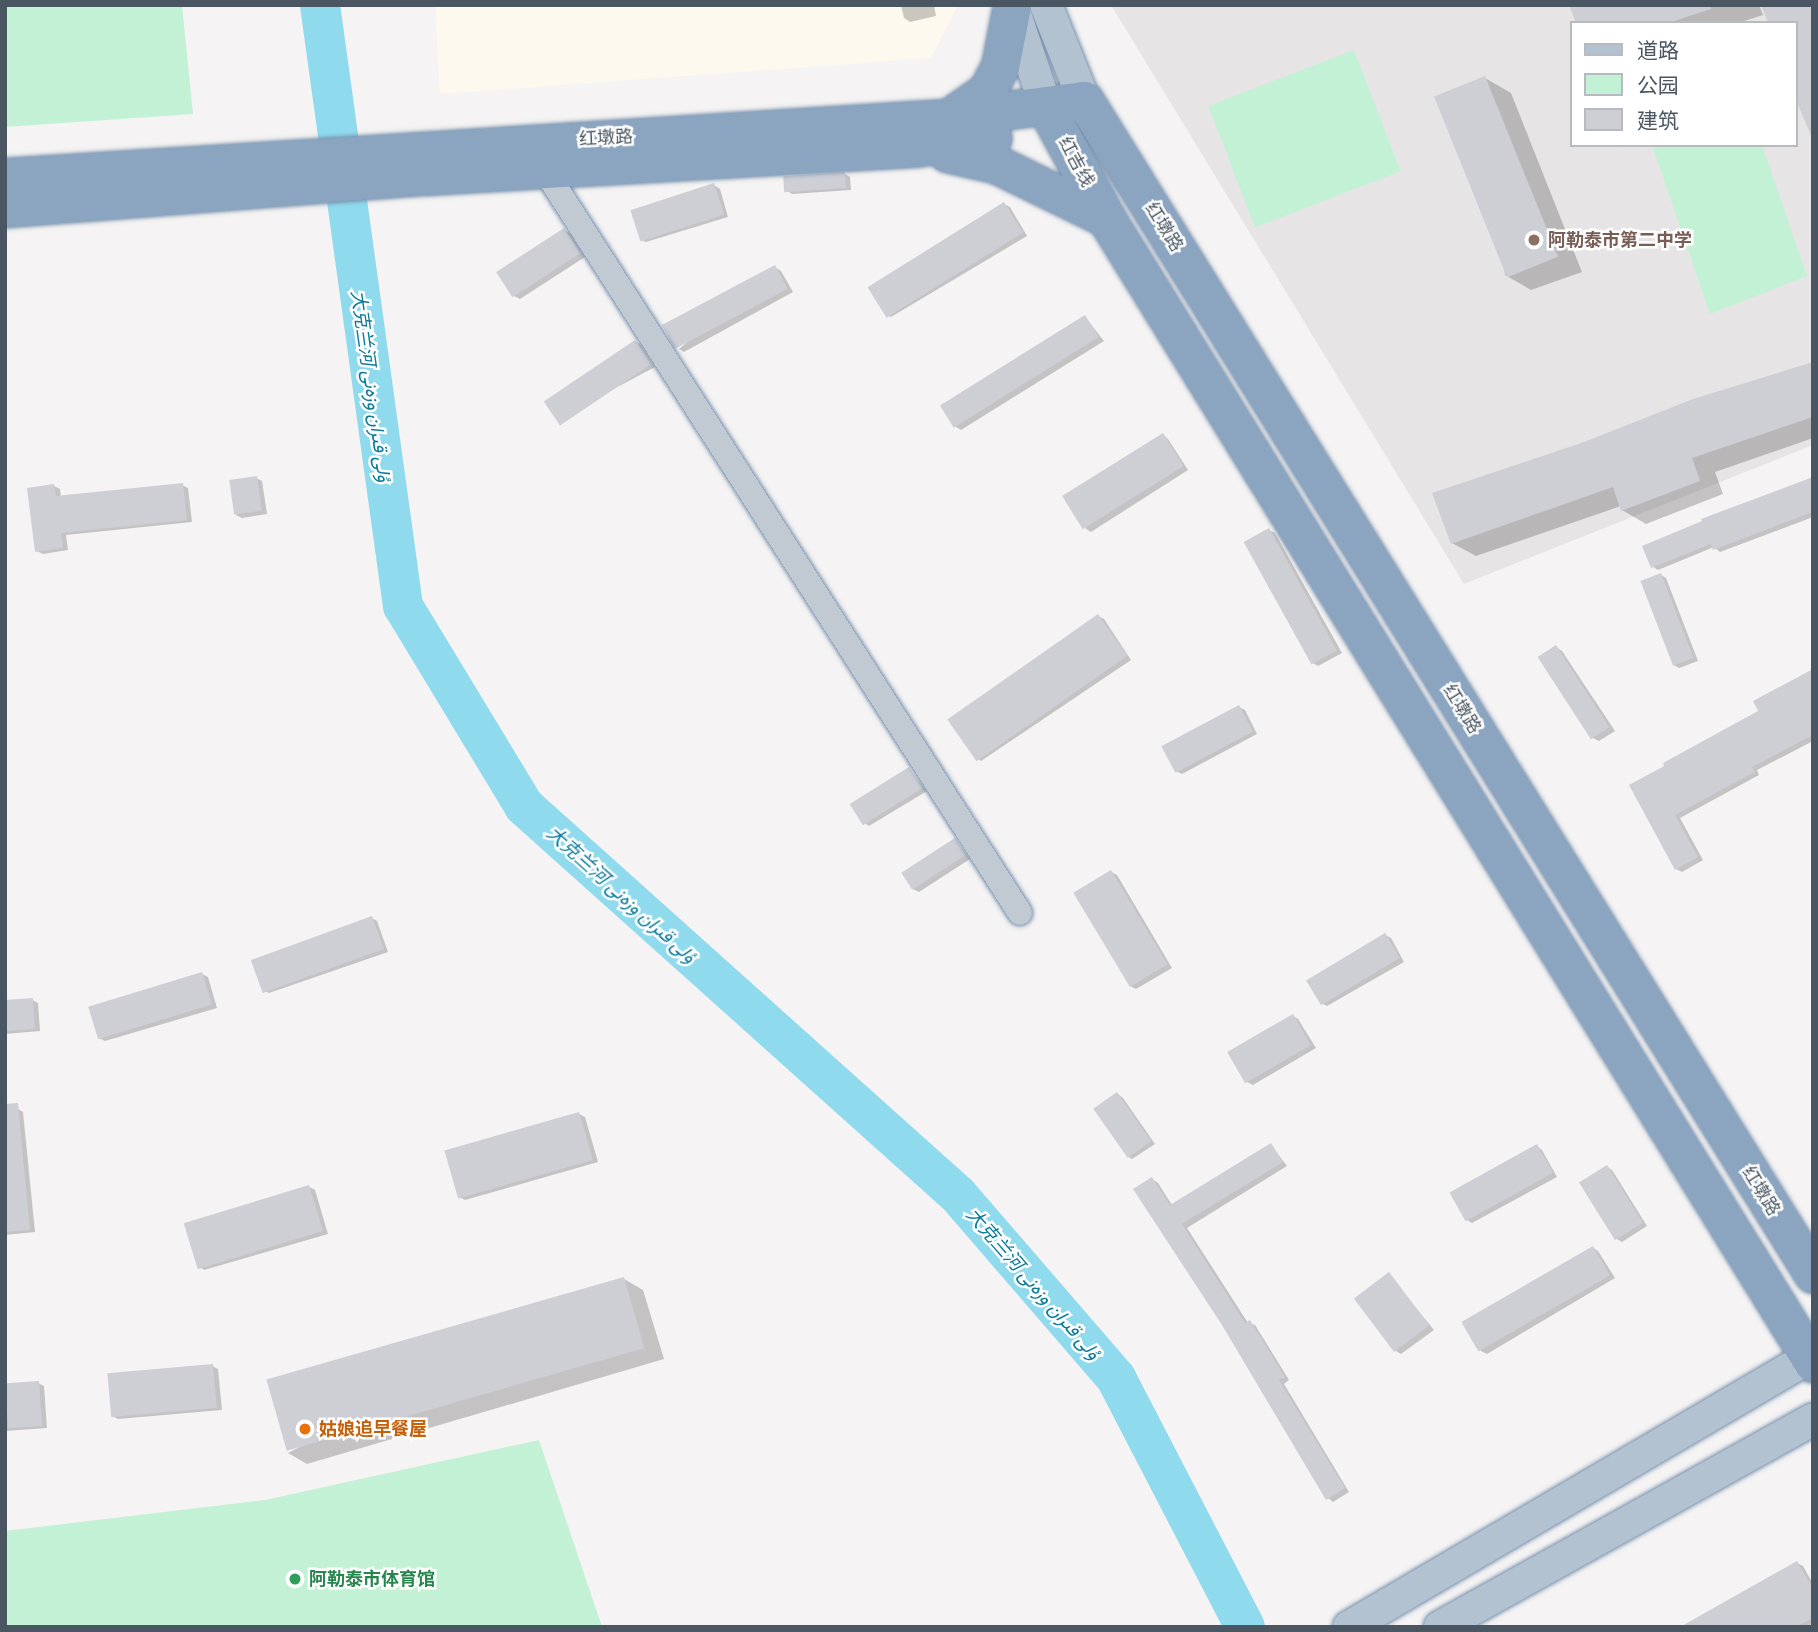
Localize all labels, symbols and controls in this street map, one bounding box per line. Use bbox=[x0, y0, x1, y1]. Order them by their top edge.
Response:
legend bbox=[1570, 21, 1797, 147]
text: 道路 bbox=[1637, 34, 1679, 66]
text: 公园 bbox=[1637, 69, 1679, 101]
text: 建筑 bbox=[1637, 104, 1679, 136]
street label: 红墩路 bbox=[578, 126, 634, 150]
street label: 红吉线 bbox=[1054, 133, 1098, 191]
street label: 红墩路 bbox=[1141, 198, 1187, 256]
place label: 阿勒泰市第二中学 bbox=[1548, 229, 1692, 251]
marker: 阿勒泰市第二中学 bbox=[1526, 232, 1542, 248]
water label: 大克兰河 ۇلى قىران وزەنى bbox=[347, 289, 397, 483]
street label: 红墩路 bbox=[1439, 680, 1485, 738]
water label: 大克兰河 ۇلى قىران وزەنى bbox=[543, 821, 701, 967]
street label: 红墩路 bbox=[1738, 1162, 1784, 1220]
water label: 大克兰河 ۇلى قىران وزەنى bbox=[962, 1203, 1106, 1363]
place label: 姑娘追早餐屋 bbox=[319, 1418, 427, 1440]
marker: 姑娘追早餐屋 bbox=[297, 1421, 313, 1437]
place label: 阿勒泰市体育馆 bbox=[309, 1568, 435, 1590]
marker: 阿勒泰市体育馆 bbox=[287, 1571, 303, 1587]

